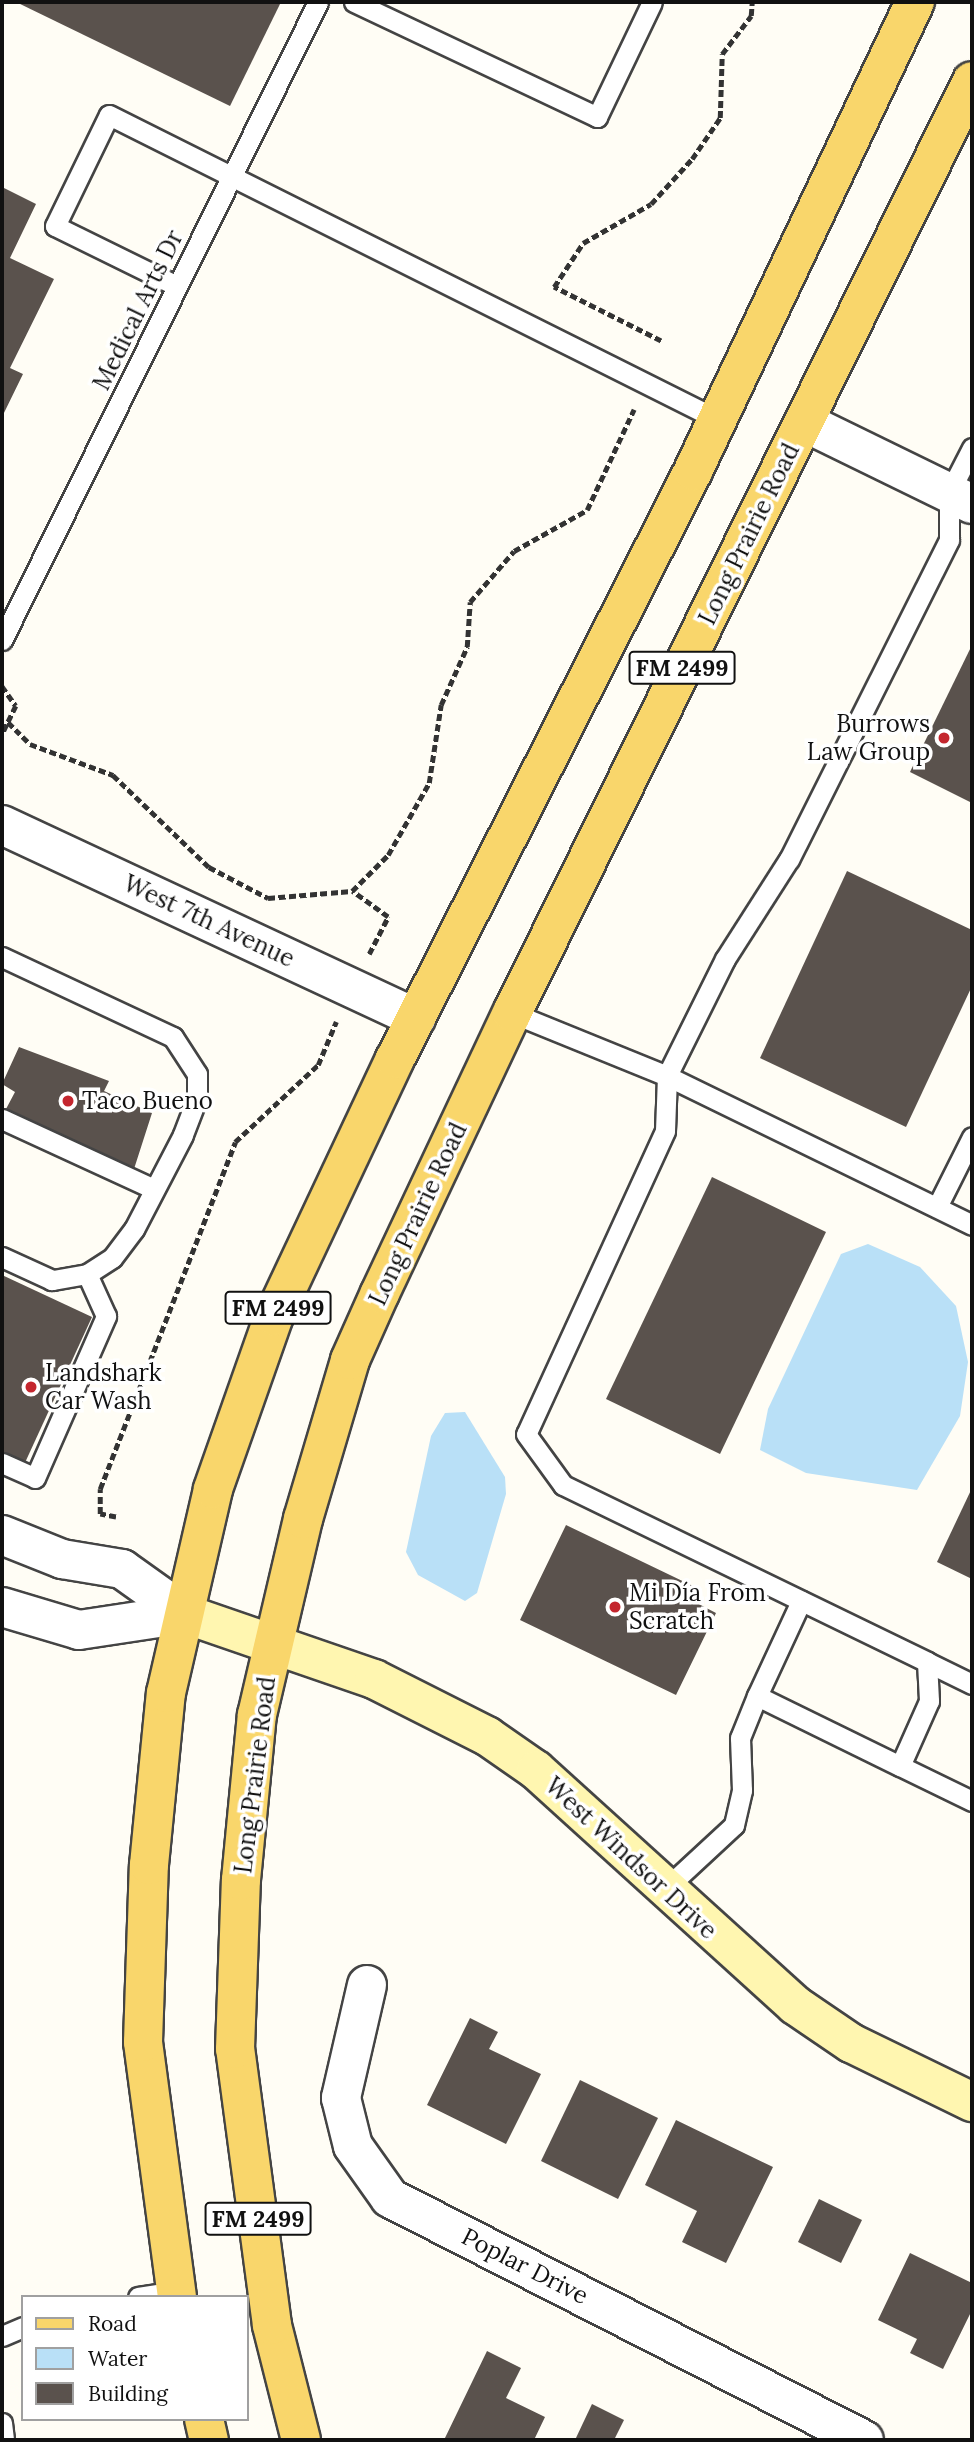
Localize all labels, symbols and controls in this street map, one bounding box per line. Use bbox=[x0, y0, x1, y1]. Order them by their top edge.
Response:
street label: Medical Arts Dr bbox=[87, 225, 189, 395]
street label: Long Prairie Road bbox=[693, 439, 805, 629]
road number: FM 2499 bbox=[628, 648, 736, 688]
place label: Burrows Law Group bbox=[807, 710, 930, 766]
marker: Burrows Law Group bbox=[936, 730, 952, 746]
street label: West 7th Avenue bbox=[119, 869, 299, 973]
place label: Taco Bueno bbox=[82, 1087, 213, 1115]
marker: Taco Bueno bbox=[60, 1093, 76, 1109]
street label: Long Prairie Road bbox=[363, 1118, 473, 1310]
road number: FM 2499 bbox=[224, 1288, 332, 1328]
place label: Landshark Car Wash bbox=[45, 1359, 162, 1415]
marker: Landshark Car Wash bbox=[23, 1379, 39, 1395]
place label: Mi Día From Scratch bbox=[629, 1579, 766, 1635]
marker: Mi Día From Scratch bbox=[607, 1599, 623, 1615]
street label: Long Prairie Road bbox=[229, 1675, 281, 1875]
street label: West Windsor Drive bbox=[539, 1771, 723, 1945]
road number: FM 2499 bbox=[204, 2200, 312, 2238]
street label: Poplar Drive bbox=[457, 2222, 593, 2310]
legend bbox=[21, 2295, 248, 2421]
text: Road bbox=[88, 2310, 137, 2337]
text: Water bbox=[88, 2345, 147, 2372]
text: Building bbox=[88, 2380, 168, 2407]

